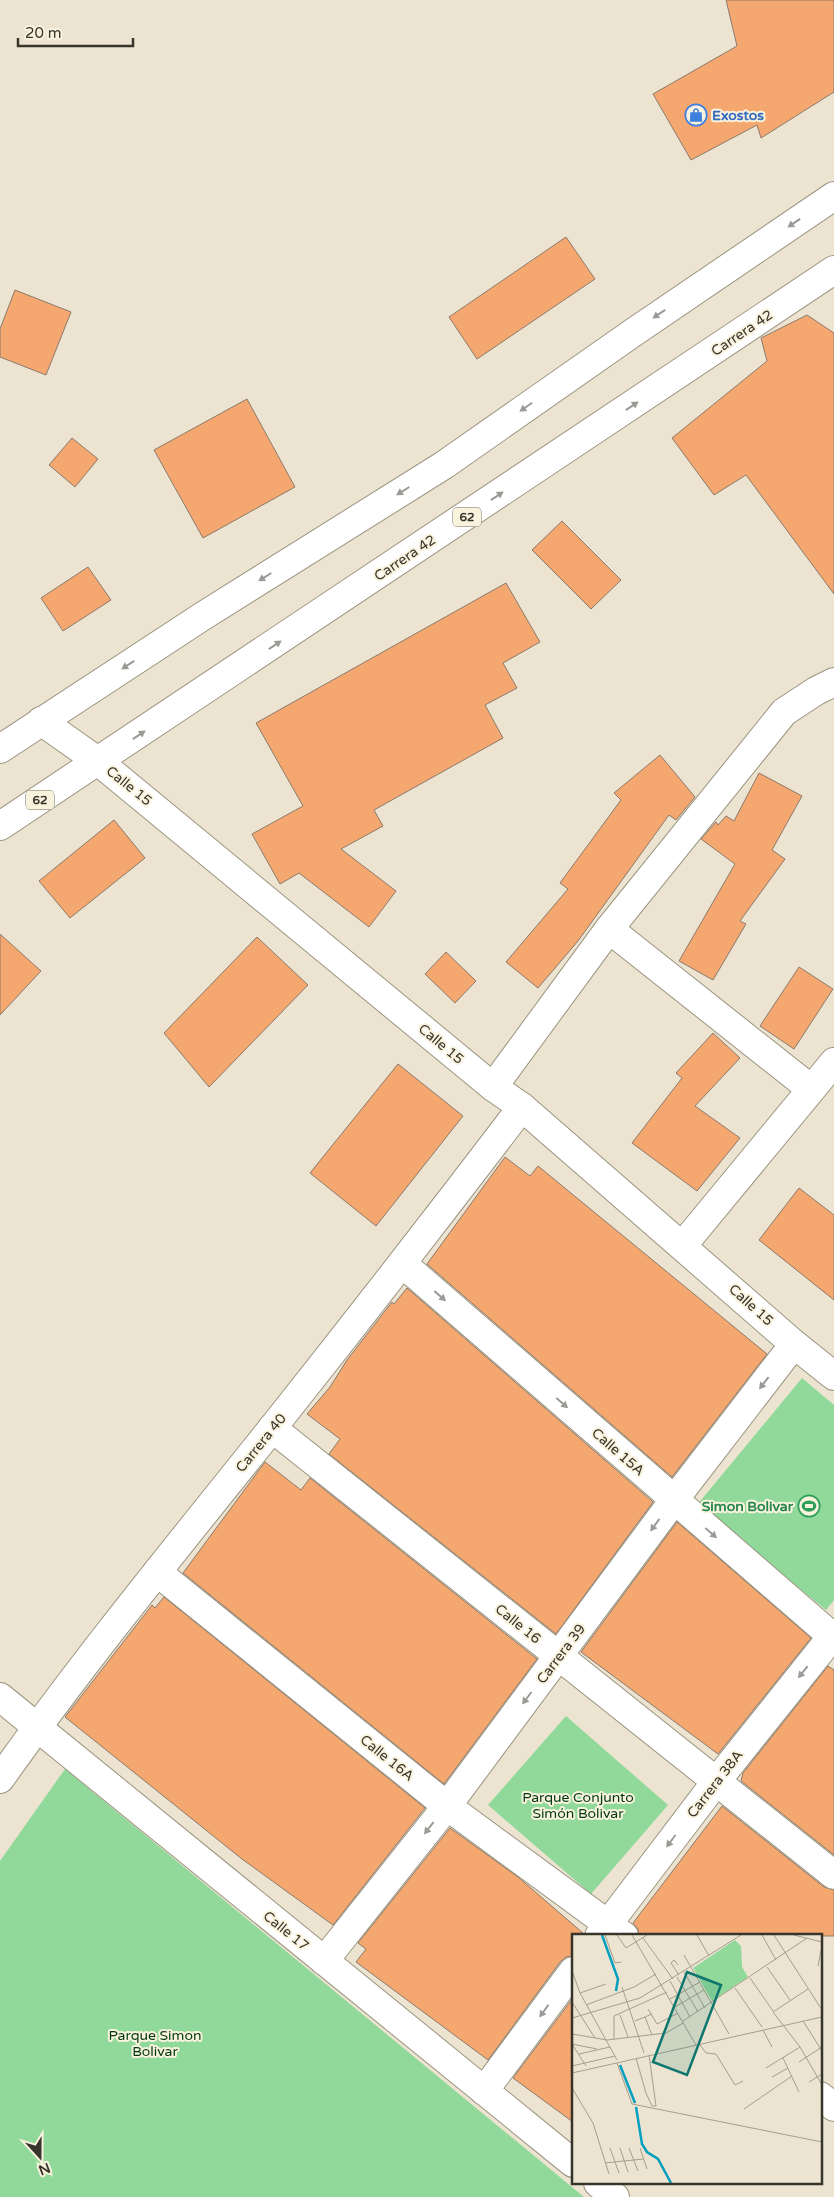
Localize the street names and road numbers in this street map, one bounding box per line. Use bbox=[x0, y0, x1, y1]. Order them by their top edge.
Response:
street label: Carrera 42 bbox=[708, 306, 776, 360]
road number: 62 bbox=[453, 508, 481, 526]
street label: Carrera 42 bbox=[371, 531, 439, 585]
street label: Calle 15 bbox=[103, 762, 155, 810]
road number: 62 bbox=[26, 790, 54, 810]
street label: Calle 15 bbox=[415, 1020, 467, 1068]
street label: Calle 15 bbox=[725, 1281, 777, 1329]
street label: Carrera 40 bbox=[232, 1410, 290, 1476]
street label: Calle 15A bbox=[588, 1425, 648, 1479]
street label: Calle 16 bbox=[492, 1600, 544, 1648]
street label: Carrera 39 bbox=[533, 1621, 589, 1687]
street label: Calle 16A bbox=[357, 1731, 417, 1785]
street label: Carrera 38A bbox=[683, 1747, 747, 1821]
street label: Calle 17 bbox=[260, 1907, 312, 1955]

